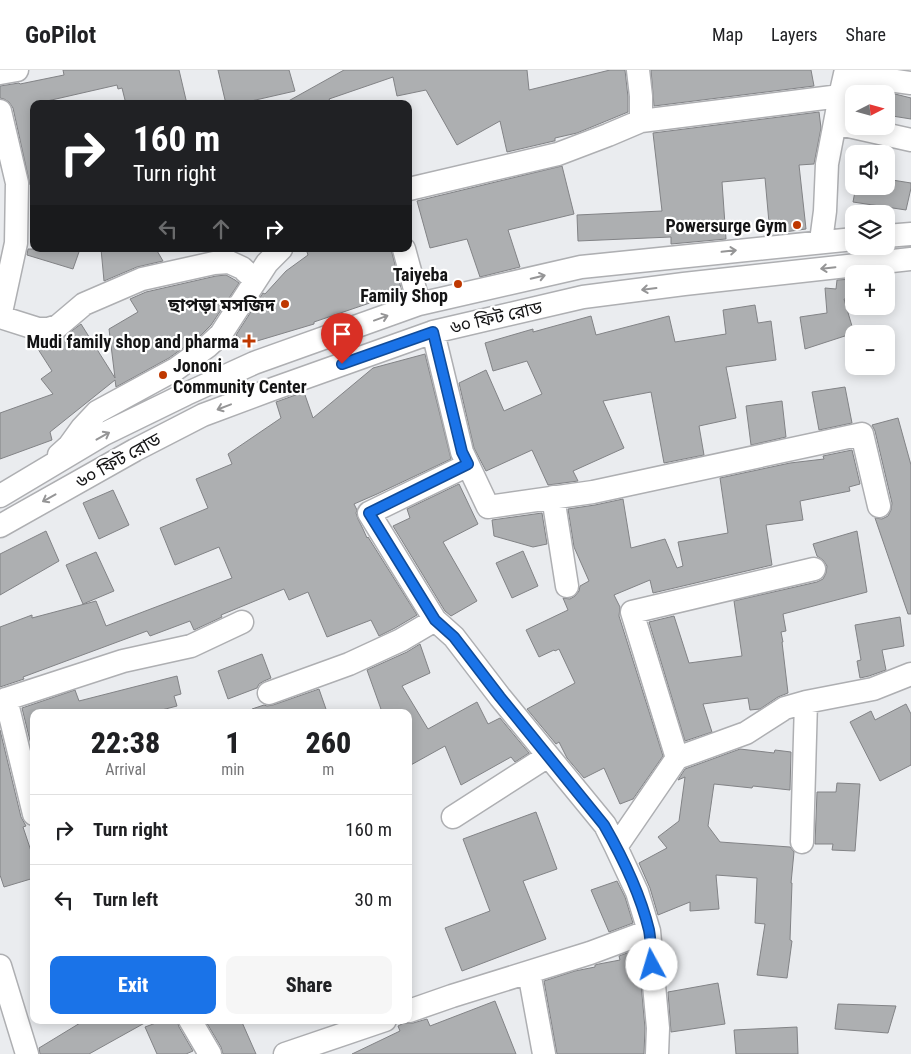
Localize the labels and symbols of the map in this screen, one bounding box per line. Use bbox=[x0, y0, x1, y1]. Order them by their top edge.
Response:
north arrow bbox=[845, 85, 895, 135]
place label: Powersurge Gym bbox=[665, 215, 787, 236]
marker: Powersurge Gym bbox=[791, 219, 803, 231]
one-way arrow bbox=[720, 246, 736, 256]
one-way arrow bbox=[820, 263, 836, 273]
place label: Taiyeba Family Shop bbox=[360, 264, 448, 306]
one-way arrow bbox=[529, 272, 545, 281]
marker: Taiyeba Family Shop bbox=[452, 278, 464, 290]
one-way arrow bbox=[641, 284, 657, 294]
place label: ছাপড়া মসজিদ bbox=[167, 294, 276, 315]
street label: ৬০ ফিট রোড bbox=[448, 296, 544, 338]
marker: ছাপড়া মসজিদ bbox=[279, 298, 291, 310]
pin bbox=[321, 313, 363, 364]
one-way arrow bbox=[372, 313, 388, 322]
place label: Mudi family shop and pharma bbox=[26, 331, 239, 352]
marker: Mudi family shop and pharma bbox=[243, 335, 255, 347]
place label: Jononi Community Center bbox=[173, 355, 307, 397]
marker: Jononi Community Center bbox=[157, 369, 169, 381]
one-way arrow bbox=[217, 403, 232, 412]
street label: ৬০ ফিট রোড bbox=[72, 428, 164, 492]
one-way arrow bbox=[95, 431, 110, 441]
one-way arrow bbox=[42, 494, 57, 503]
position arrow bbox=[625, 938, 677, 990]

